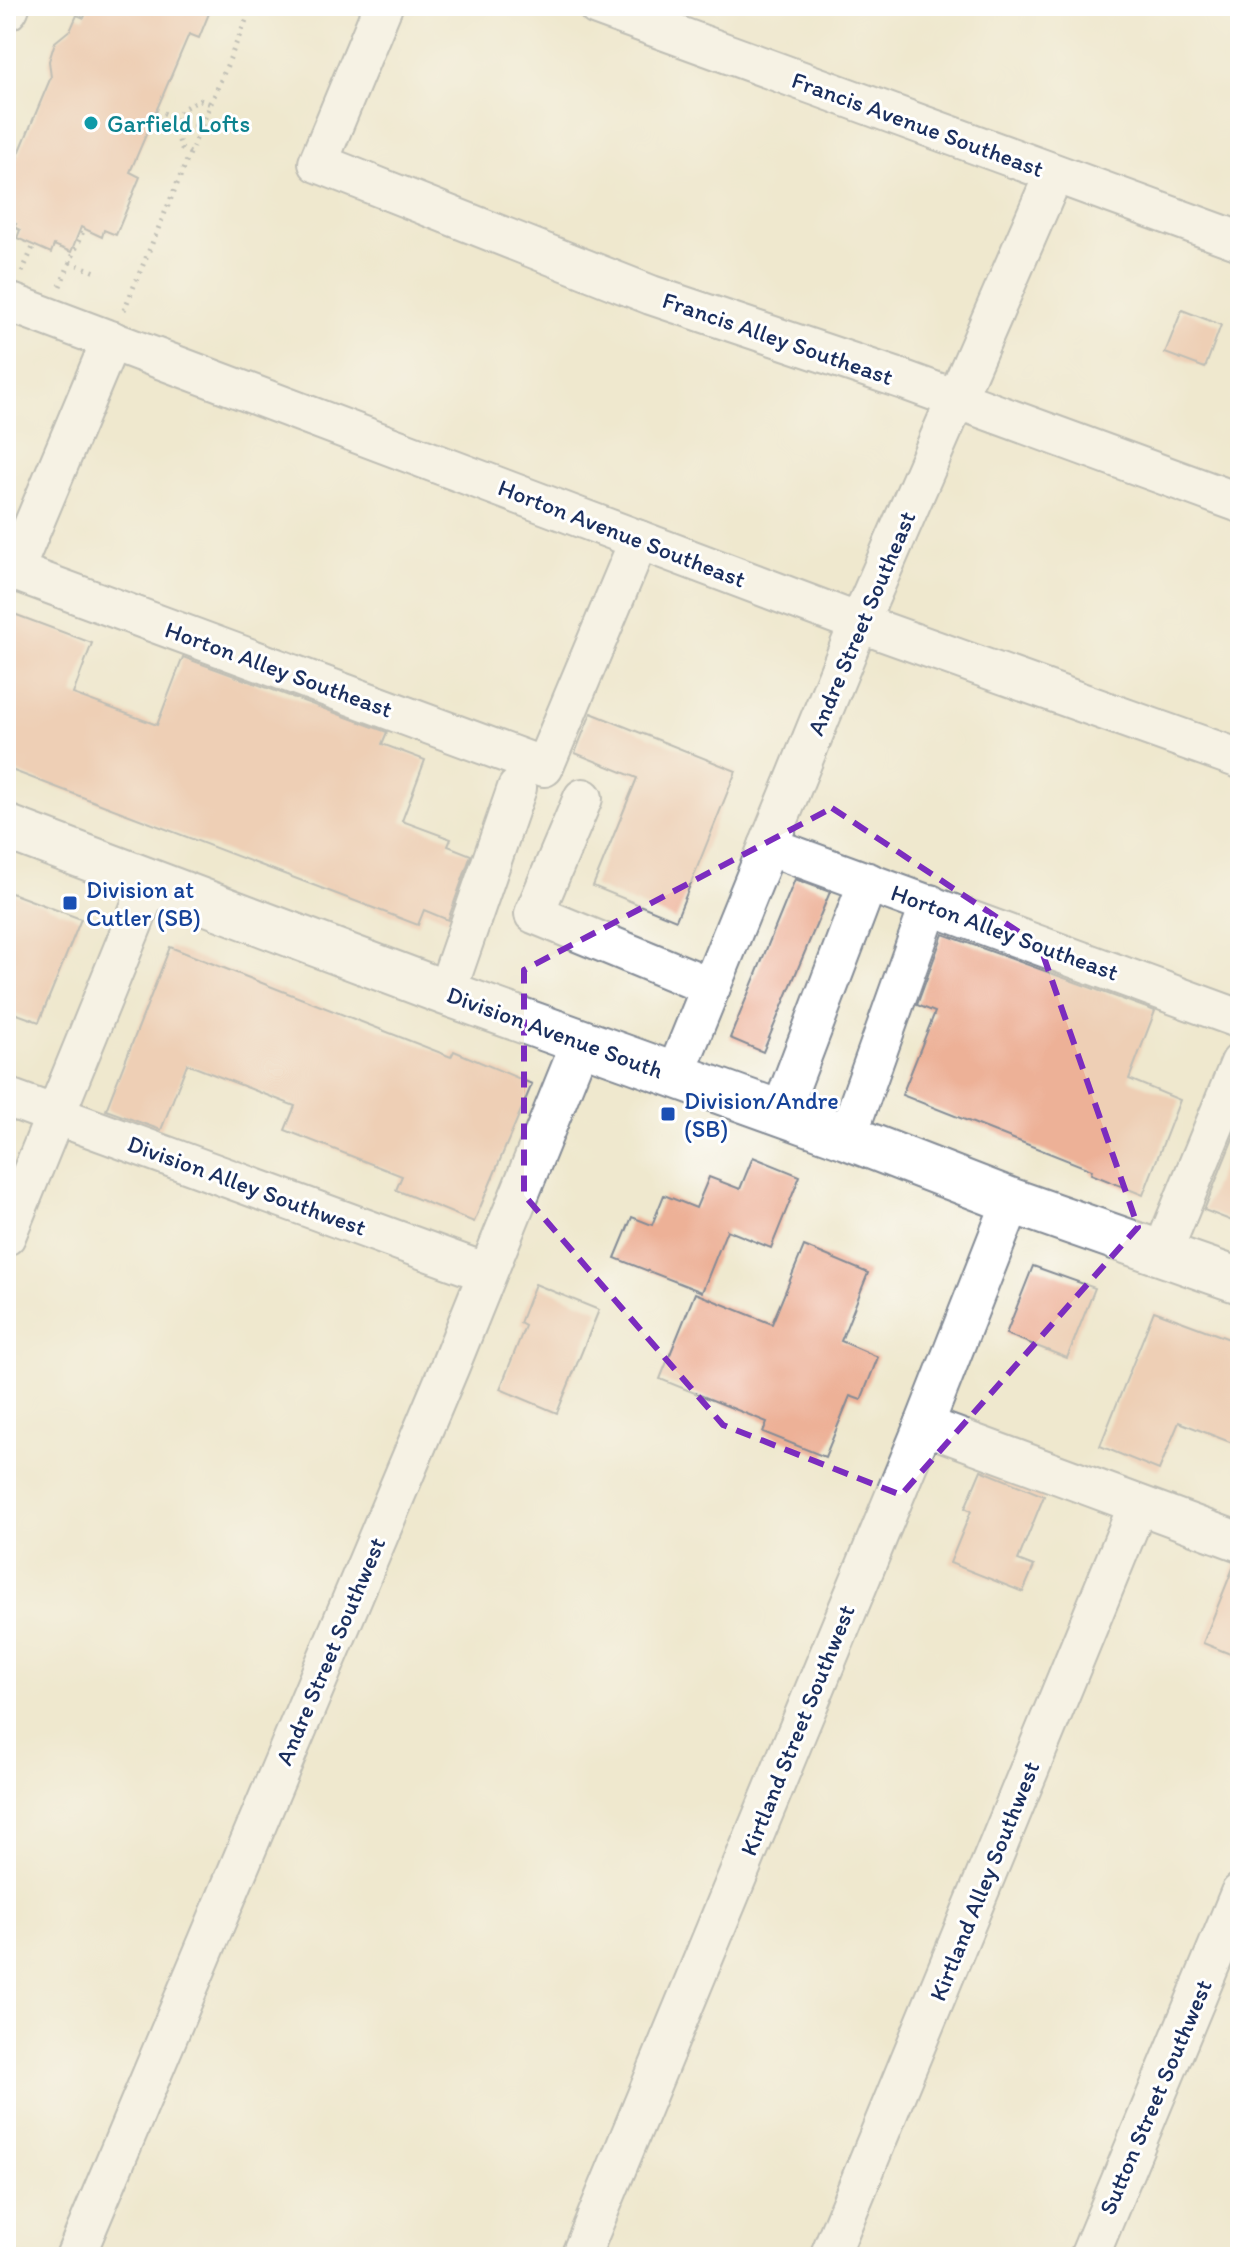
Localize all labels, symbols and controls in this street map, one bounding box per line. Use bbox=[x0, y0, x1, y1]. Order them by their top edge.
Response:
street label: Francis Avenue Southeast bbox=[788, 65, 1048, 183]
place label: Garfield Lofts bbox=[107, 109, 250, 138]
marker: Garfield Lofts bbox=[82, 114, 100, 132]
street label: Francis Alley Southeast bbox=[659, 285, 897, 391]
street label: Horton Avenue Southeast bbox=[494, 472, 750, 594]
street label: Andre Street Southeast bbox=[801, 506, 921, 740]
street label: Horton Alley Southeast bbox=[161, 614, 397, 724]
place label: Division at Cutler (SB) bbox=[86, 875, 201, 932]
street label: Horton Alley Southeast bbox=[887, 877, 1123, 987]
marker: Division at Cutler (SB) bbox=[61, 894, 79, 912]
street label: Division Avenue South bbox=[443, 979, 667, 1085]
place label: Division/Andre (SB) bbox=[684, 1086, 839, 1143]
marker: Division/Andre (SB) bbox=[659, 1105, 677, 1123]
street label: Division Alley Southwest bbox=[124, 1128, 370, 1242]
street label: Andre Street Southwest bbox=[269, 1533, 391, 1769]
street label: Kirtland Street Southwest bbox=[733, 1600, 861, 1860]
street label: Kirtland Alley Southwest bbox=[923, 1757, 1045, 2005]
street label: Sutton Street Southwest bbox=[1092, 1975, 1218, 2219]

